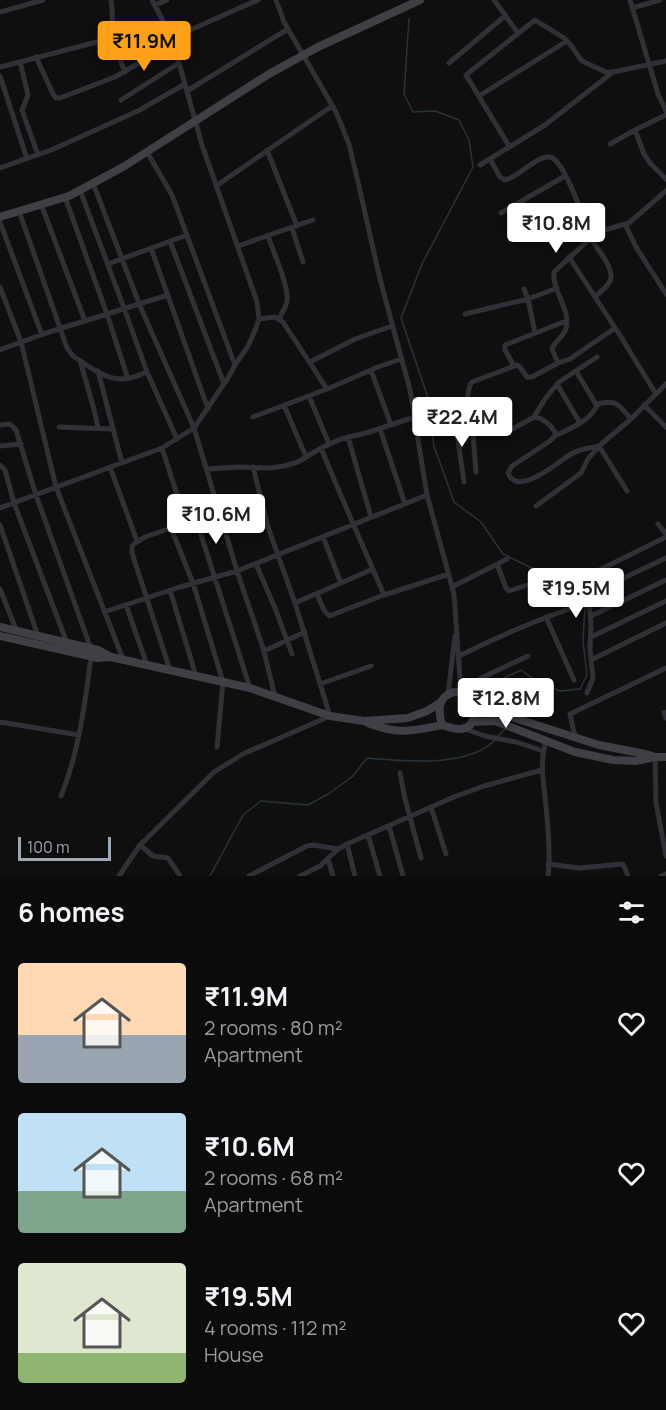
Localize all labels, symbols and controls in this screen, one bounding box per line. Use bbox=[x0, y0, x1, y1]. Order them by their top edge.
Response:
pin: ₹11.9M bbox=[95, 21, 193, 72]
text: ₹11.9M bbox=[112, 27, 176, 54]
pin: ₹10.8M bbox=[507, 203, 605, 254]
text: ₹10.8M bbox=[521, 209, 591, 236]
pin: ₹22.4M bbox=[413, 397, 511, 448]
text: ₹22.4M bbox=[426, 403, 498, 430]
pin: ₹10.6M bbox=[167, 494, 265, 545]
text: ₹10.6M bbox=[181, 500, 251, 527]
pin: ₹19.5M bbox=[527, 568, 625, 619]
text: ₹19.5M bbox=[542, 574, 610, 601]
pin: ₹12.8M bbox=[457, 678, 555, 729]
text: ₹12.8M bbox=[472, 684, 540, 711]
scale bar bbox=[18, 834, 111, 862]
text: 100 m bbox=[27, 836, 70, 858]
text: 6 homes bbox=[18, 894, 125, 930]
icon: filters bbox=[615, 896, 648, 929]
text: ₹11.9M bbox=[204, 978, 288, 1014]
icon: home bbox=[66, 987, 138, 1059]
icon: heart bbox=[615, 1007, 648, 1040]
text: 2 rooms · 80 m² bbox=[204, 1014, 343, 1041]
text: Apartment bbox=[204, 1041, 303, 1068]
text: ₹10.6M bbox=[204, 1128, 295, 1164]
icon: home bbox=[66, 1137, 138, 1209]
icon: heart bbox=[615, 1157, 648, 1190]
text: 2 rooms · 68 m² bbox=[204, 1164, 343, 1191]
text: Apartment bbox=[204, 1191, 303, 1218]
text: ₹19.5M bbox=[204, 1278, 293, 1314]
icon: home bbox=[66, 1287, 138, 1359]
icon: heart bbox=[615, 1307, 648, 1340]
text: 4 rooms · 112 m² bbox=[204, 1314, 346, 1341]
text: House bbox=[204, 1341, 264, 1368]

